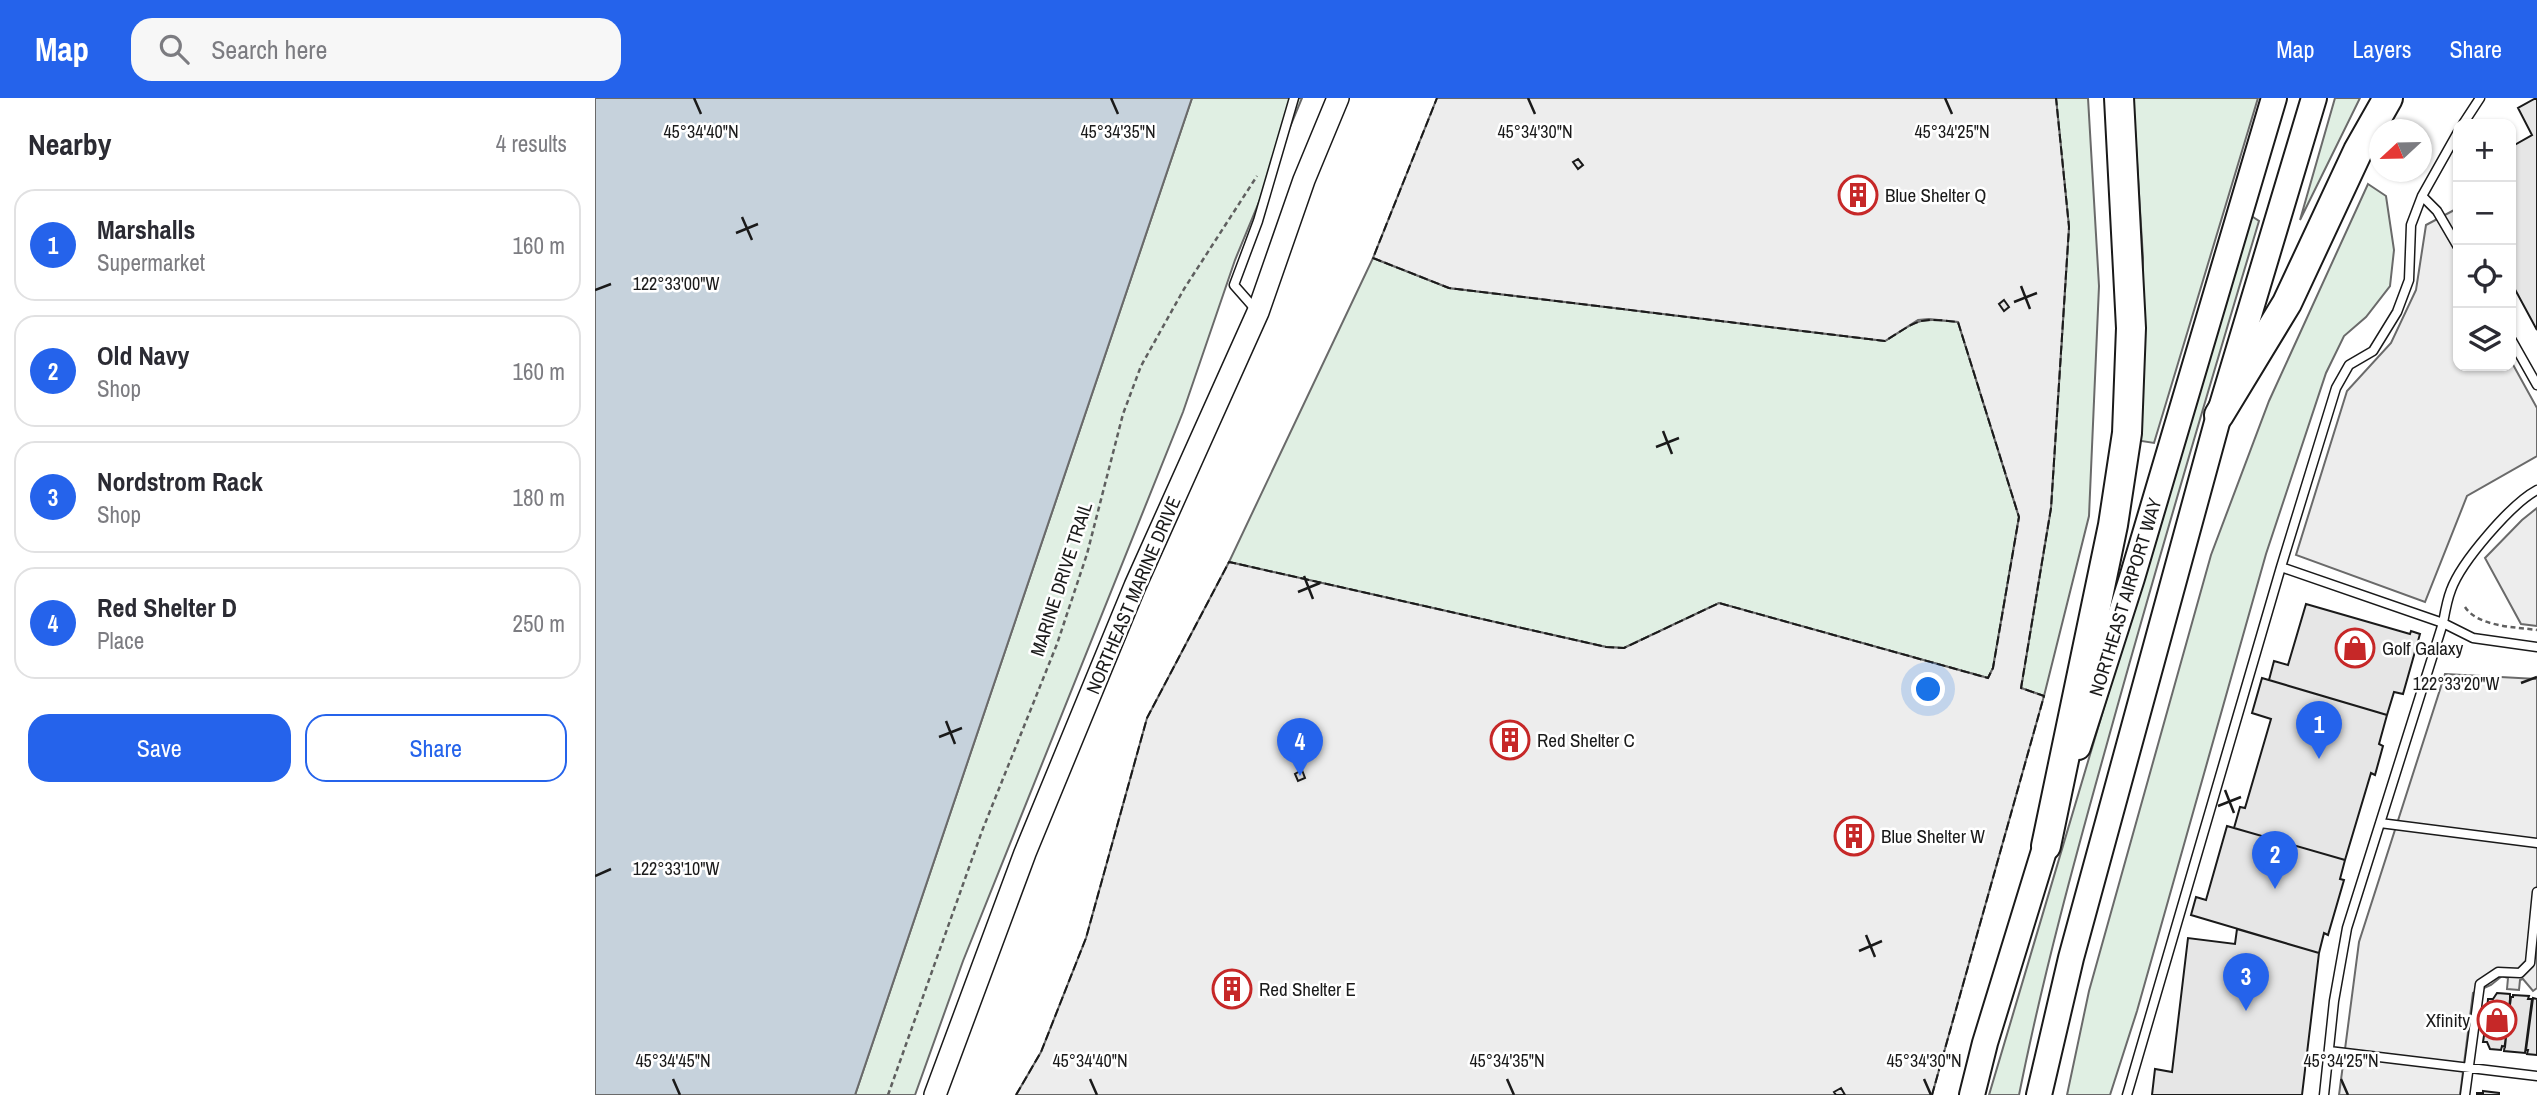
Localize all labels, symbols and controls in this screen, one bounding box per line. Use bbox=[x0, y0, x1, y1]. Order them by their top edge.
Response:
search box bbox=[131, 18, 621, 81]
text: Map bbox=[35, 27, 89, 71]
icon: search bbox=[155, 30, 193, 68]
text: Search here bbox=[211, 32, 327, 67]
text: Map bbox=[2276, 33, 2314, 65]
text: Layers bbox=[2352, 33, 2411, 65]
text: Share bbox=[2449, 33, 2502, 65]
text: 45°34'40"N bbox=[663, 119, 739, 144]
text: 45°34'35"N bbox=[1080, 119, 1156, 144]
text: 45°34'30"N bbox=[1497, 119, 1573, 144]
text: 45°34'25"N bbox=[1914, 119, 1990, 144]
north arrow bbox=[2369, 119, 2432, 182]
map controls bbox=[2453, 119, 2516, 371]
button: + bbox=[2453, 119, 2516, 182]
text: Nearby bbox=[28, 124, 111, 164]
text: 4 results bbox=[496, 128, 567, 159]
building icon: Blue Shelter Q bbox=[1837, 174, 1879, 216]
place label: Blue Shelter Q bbox=[1885, 182, 1986, 208]
button: − bbox=[2453, 182, 2516, 245]
text: Marshalls bbox=[97, 212, 195, 247]
text: 1 bbox=[48, 230, 58, 261]
text: 160 m bbox=[513, 230, 565, 261]
button: locate bbox=[2453, 245, 2516, 308]
text: Supermarket bbox=[97, 247, 205, 278]
text: 122°33'00"W bbox=[633, 271, 719, 296]
button: layers bbox=[2453, 308, 2516, 371]
text: Old Navy bbox=[97, 338, 189, 373]
text: 2 bbox=[48, 356, 58, 387]
text: 160 m bbox=[513, 356, 565, 387]
text: Shop bbox=[97, 373, 141, 404]
text: Nordstrom Rack bbox=[97, 464, 263, 499]
text: 3 bbox=[48, 482, 58, 513]
text: 180 m bbox=[513, 482, 565, 513]
street label: NORTHEAST MARINE DRIVE bbox=[1080, 492, 1186, 698]
street label: NORTHEAST AIRPORT WAY bbox=[2082, 494, 2168, 699]
street label: MARINE DRIVE TRAIL bbox=[1024, 498, 1098, 659]
text: Shop bbox=[97, 499, 141, 530]
text: Red Shelter D bbox=[97, 590, 237, 625]
text: 4 bbox=[48, 608, 58, 639]
text: 250 m bbox=[513, 608, 565, 639]
text: Place bbox=[97, 625, 144, 656]
shop icon: Golf Galaxy bbox=[2334, 627, 2376, 669]
place label: Golf Galaxy bbox=[2382, 635, 2464, 661]
text: 122°33'20"W bbox=[2413, 671, 2499, 696]
your location bbox=[1911, 672, 1945, 706]
pin: 1 bbox=[2296, 701, 2342, 759]
button: Save bbox=[28, 714, 291, 782]
button: Share bbox=[305, 714, 567, 782]
pin: 4 bbox=[1277, 718, 1323, 776]
building icon: Red Shelter C bbox=[1489, 719, 1531, 761]
place label: Red Shelter C bbox=[1537, 727, 1635, 753]
building icon: Blue Shelter W bbox=[1833, 815, 1875, 857]
place label: Blue Shelter W bbox=[1881, 823, 1985, 849]
pin: 2 bbox=[2252, 831, 2298, 889]
text: 122°33'10"W bbox=[633, 856, 719, 881]
pin: 3 bbox=[2223, 953, 2269, 1011]
building icon: Red Shelter E bbox=[1211, 968, 1253, 1010]
place label: Red Shelter E bbox=[1259, 976, 1356, 1002]
shop icon: Xfinity bbox=[2476, 999, 2518, 1041]
place label: Xfinity bbox=[2426, 1007, 2470, 1033]
text: 45°34'45"N bbox=[635, 1048, 711, 1073]
text: 45°34'40"N bbox=[1052, 1048, 1128, 1073]
text: 45°34'35"N bbox=[1469, 1048, 1545, 1073]
text: 45°34'30"N bbox=[1886, 1048, 1962, 1073]
text: 45°34'25"N bbox=[2303, 1048, 2379, 1073]

